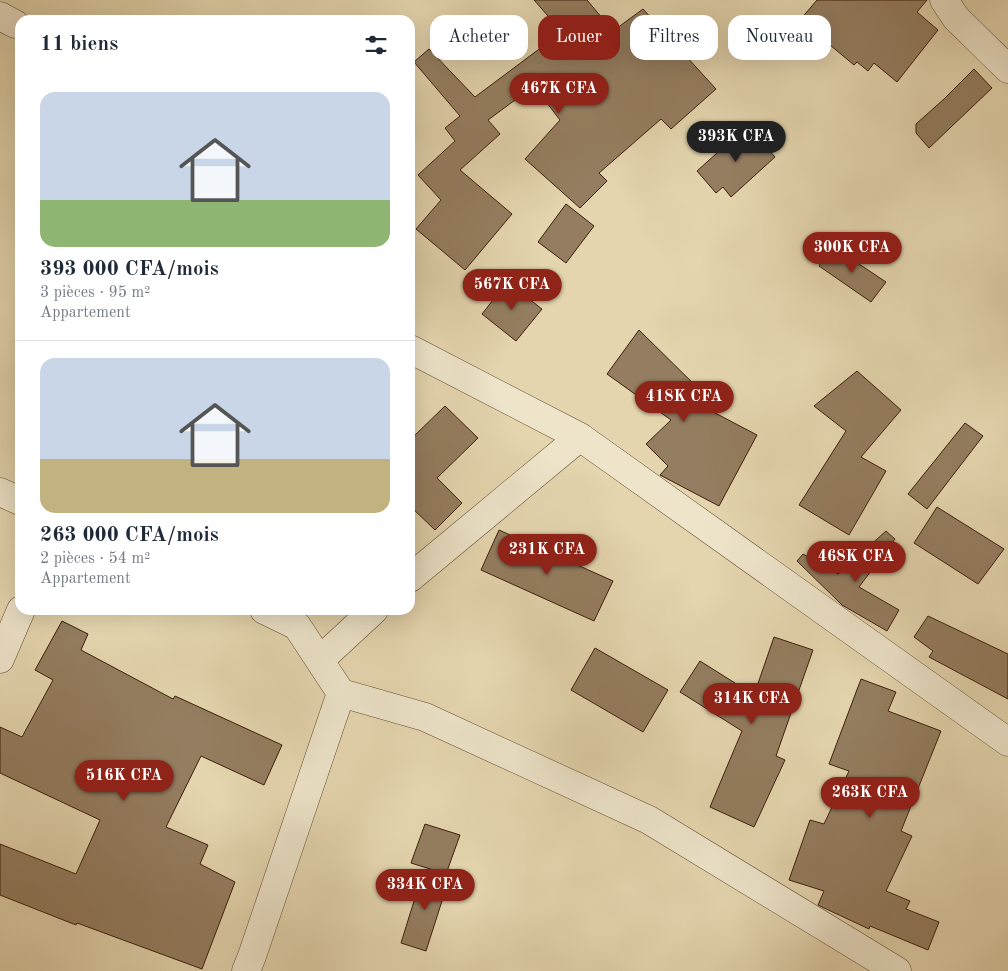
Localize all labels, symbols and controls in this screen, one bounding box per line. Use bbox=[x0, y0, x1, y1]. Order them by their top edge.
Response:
chip: Acheter bbox=[430, 15, 528, 60]
chip: Louer bbox=[538, 15, 620, 60]
chip: Filtres bbox=[630, 15, 718, 60]
chip: Nouveau bbox=[728, 15, 831, 60]
icon: filters bbox=[362, 31, 390, 59]
text: 11 biens bbox=[40, 34, 118, 55]
pin: 467K CFA bbox=[507, 72, 611, 115]
text: 467K CFA bbox=[521, 81, 597, 97]
pin: 393K CFA bbox=[684, 120, 788, 163]
icon: home bbox=[170, 125, 260, 215]
text: 393K CFA bbox=[698, 129, 774, 145]
pin: 300K CFA bbox=[800, 232, 904, 274]
text: 300K CFA bbox=[814, 240, 890, 256]
text: 393 000 CFA/mois bbox=[40, 259, 219, 280]
pin: 567K CFA bbox=[460, 268, 564, 311]
text: 567K CFA bbox=[474, 277, 550, 293]
text: 3 pièces · 95 m² bbox=[40, 285, 150, 301]
text: Appartement bbox=[40, 305, 131, 321]
pin: 418K CFA bbox=[632, 380, 736, 423]
text: 418K CFA bbox=[646, 389, 722, 405]
icon: home bbox=[170, 390, 260, 480]
text: 263 000 CFA/mois bbox=[40, 525, 219, 546]
pin: 231K CFA bbox=[495, 534, 599, 576]
pin: 468K CFA bbox=[804, 540, 908, 583]
text: 231K CFA bbox=[509, 542, 585, 558]
text: 468K CFA bbox=[818, 549, 894, 565]
text: 2 pièces · 54 m² bbox=[40, 551, 150, 567]
text: Appartement bbox=[40, 571, 131, 587]
pin: 314K CFA bbox=[700, 682, 804, 725]
text: 314K CFA bbox=[714, 691, 790, 707]
pin: 516K CFA bbox=[72, 760, 176, 802]
text: 516K CFA bbox=[86, 768, 162, 784]
pin: 263K CFA bbox=[818, 776, 922, 819]
text: 263K CFA bbox=[832, 785, 908, 801]
pin: 334K CFA bbox=[373, 868, 477, 911]
text: 334K CFA bbox=[387, 877, 463, 893]

